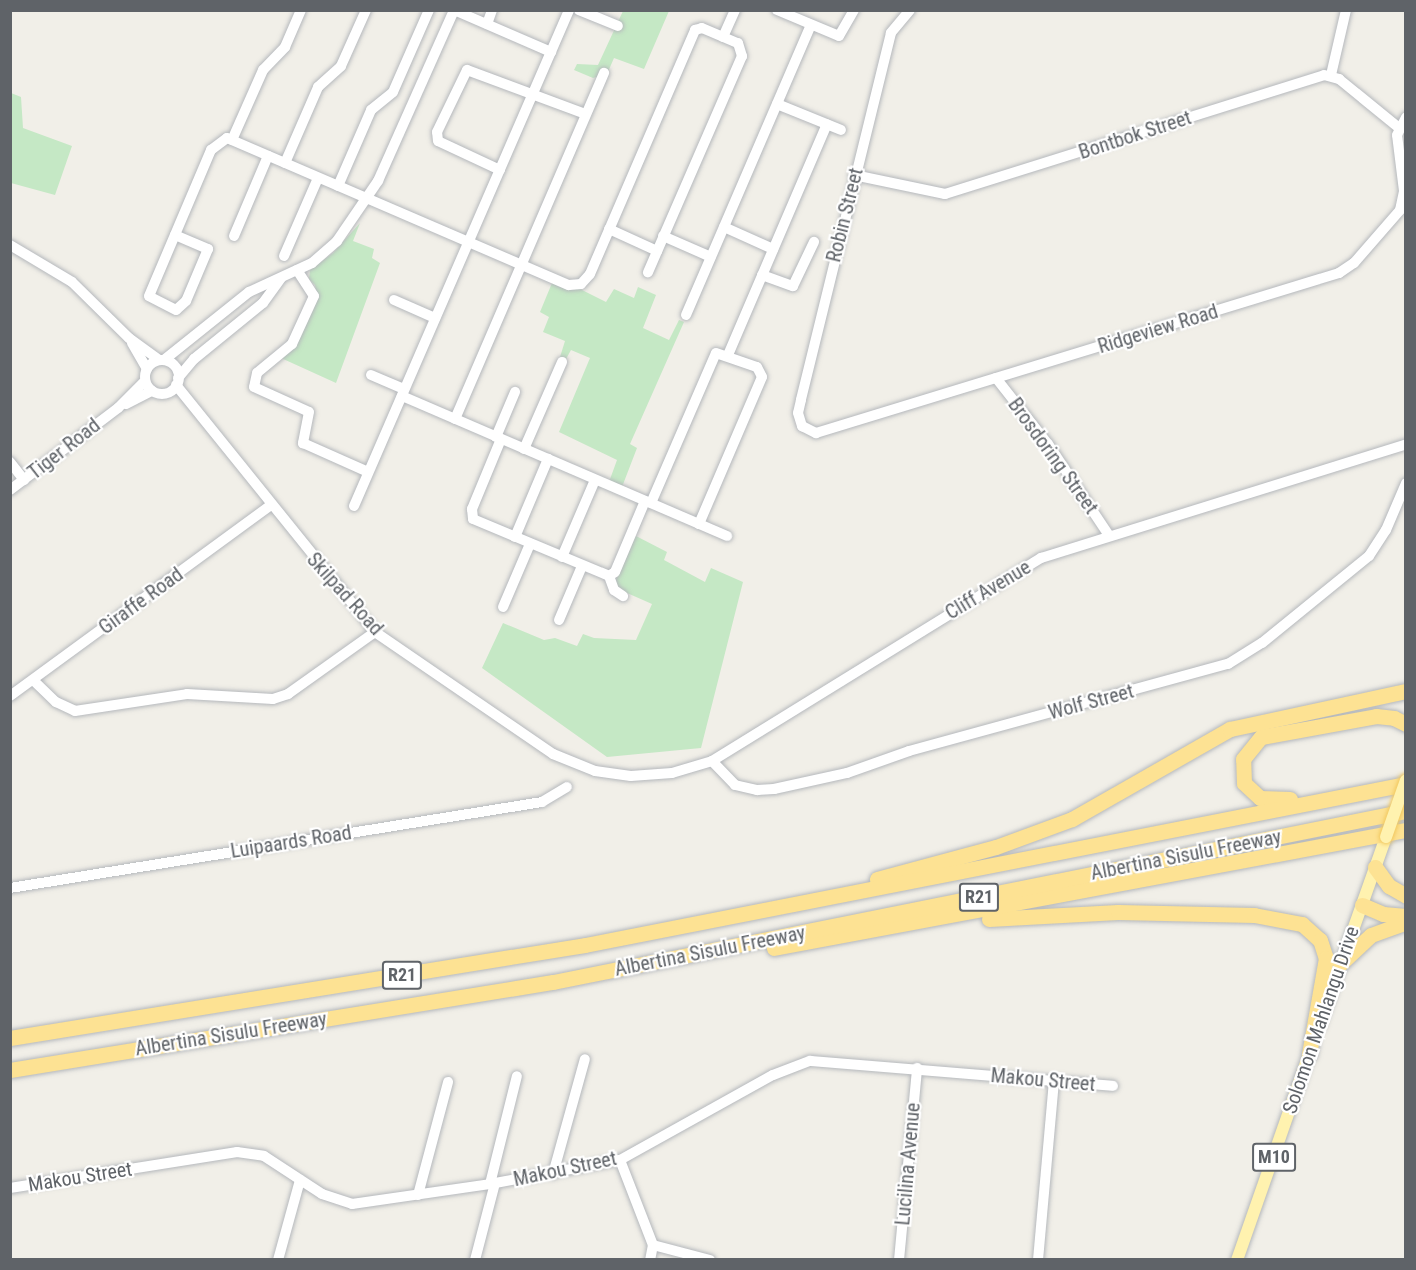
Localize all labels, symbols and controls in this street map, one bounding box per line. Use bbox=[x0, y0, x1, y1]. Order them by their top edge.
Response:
street label: Bontbok Street bbox=[1076, 106, 1194, 164]
street label: Robin Street bbox=[822, 165, 868, 265]
street label: Ridgeview Road bbox=[1095, 299, 1221, 359]
street label: Brosdoring Street bbox=[1003, 393, 1103, 519]
street label: Tiger Road bbox=[23, 413, 105, 485]
street label: Skilpad Road bbox=[302, 548, 388, 640]
street label: Cliff Avenue bbox=[941, 555, 1035, 625]
street label: Giraffe Road bbox=[94, 562, 188, 640]
street label: Wolf Street bbox=[1046, 679, 1136, 725]
street label: Luipaards Road bbox=[229, 821, 353, 863]
street label: Albertina Sisulu Freeway bbox=[1089, 825, 1283, 885]
road number: R21 bbox=[958, 882, 1000, 912]
street label: Albertina Sisulu Freeway bbox=[613, 921, 807, 981]
street label: Solomon Mahlangu Drive bbox=[1278, 923, 1364, 1117]
road number: R21 bbox=[381, 960, 423, 990]
street label: Albertina Sisulu Freeway bbox=[133, 1007, 329, 1061]
street label: Makou Street bbox=[990, 1063, 1096, 1097]
street label: Lucilina Avenue bbox=[891, 1102, 925, 1226]
road number: M10 bbox=[1252, 1142, 1296, 1172]
street label: Makou Street bbox=[511, 1146, 619, 1192]
street label: Makou Street bbox=[26, 1157, 134, 1197]

